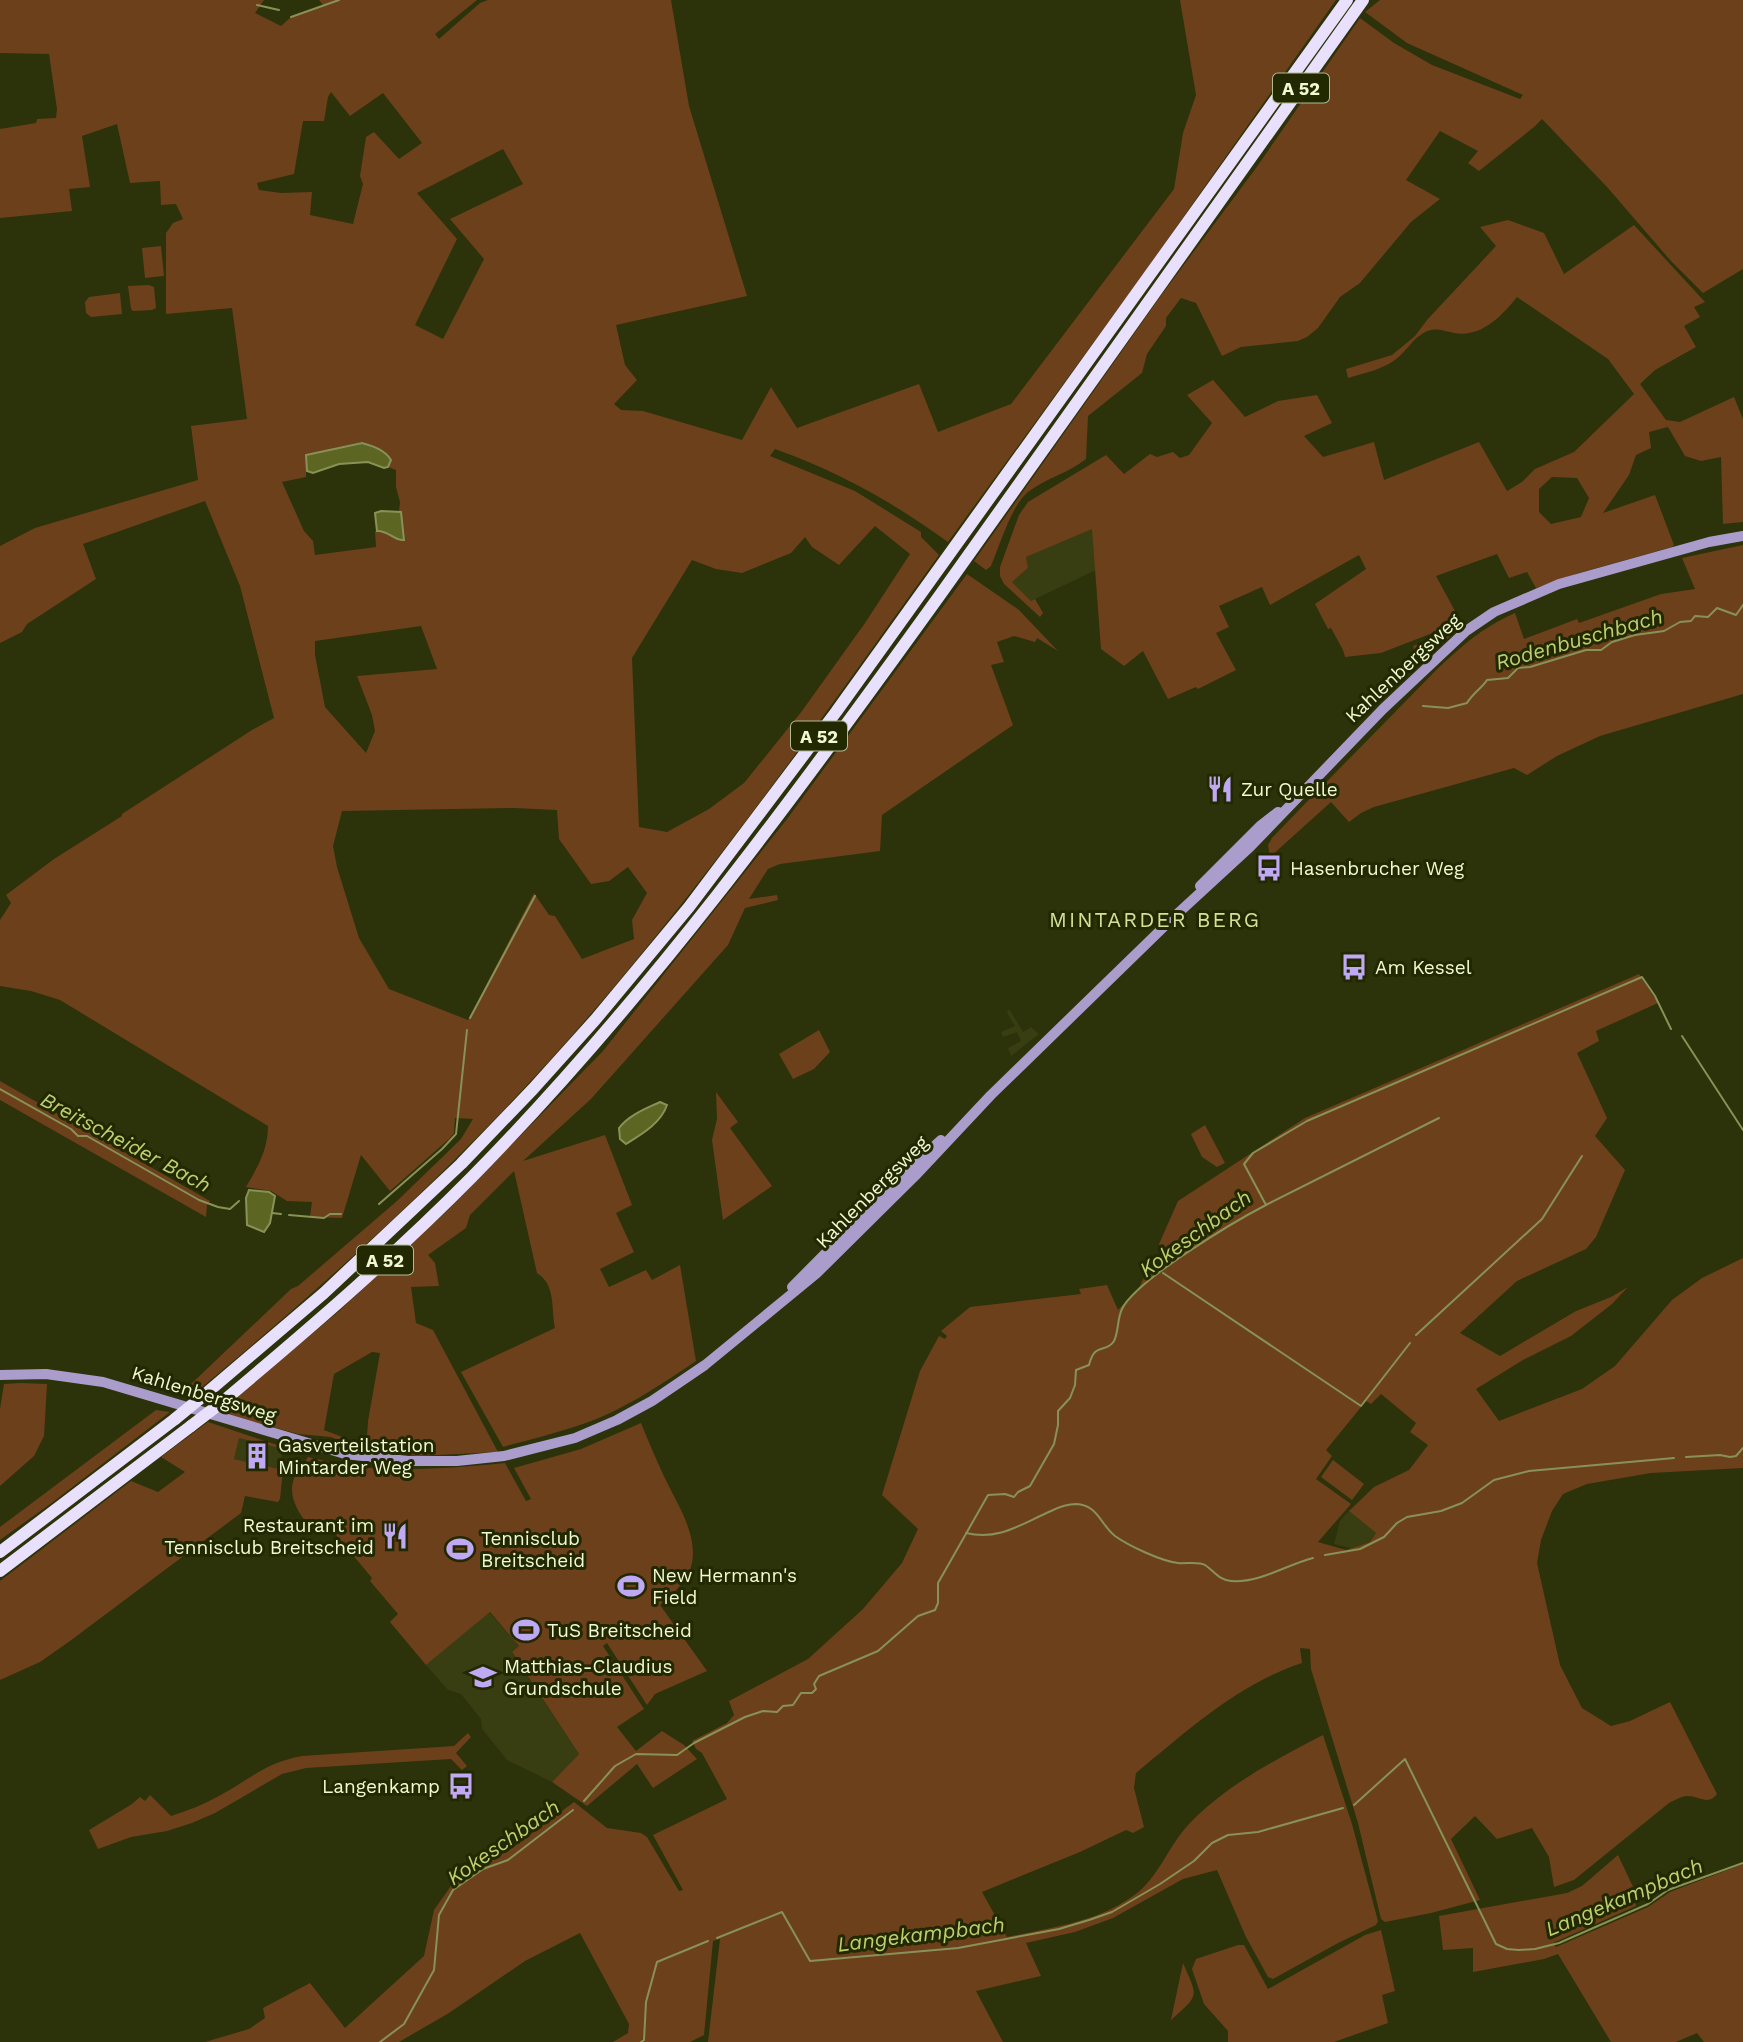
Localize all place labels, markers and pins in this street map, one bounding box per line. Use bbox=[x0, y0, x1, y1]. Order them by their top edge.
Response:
restaurant icon: Zur Quelle bbox=[1205, 774, 1235, 804]
place label: Zur Quelle bbox=[1241, 778, 1338, 801]
bus stop icon: Hasenbrucher Weg bbox=[1254, 853, 1284, 883]
place label: Hasenbrucher Weg bbox=[1290, 857, 1465, 880]
bus stop icon: Am Kessel bbox=[1339, 952, 1369, 982]
place label: Am Kessel bbox=[1375, 956, 1472, 979]
place label: Gasverteilstation Mintarder Weg bbox=[278, 1434, 435, 1479]
building icon: Gasverteilstation Mintarder Weg bbox=[242, 1441, 272, 1471]
place label: Restaurant im Tennisclub Breitscheid bbox=[164, 1514, 374, 1559]
restaurant icon: Restaurant im Tennisclub Breitscheid bbox=[380, 1521, 410, 1551]
place label: Tennisclub Breitscheid bbox=[481, 1527, 585, 1572]
sports icon: Tennisclub Breitscheid bbox=[445, 1534, 475, 1564]
place label: New Hermann's Field bbox=[652, 1564, 797, 1609]
sports icon: New Hermann's Field bbox=[616, 1571, 646, 1601]
sports icon: TuS Breitscheid bbox=[511, 1615, 541, 1645]
place label: TuS Breitscheid bbox=[547, 1619, 692, 1642]
place label: Matthias-Claudius Grundschule bbox=[504, 1655, 673, 1700]
school or university icon: Matthias-Claudius Grundschule bbox=[468, 1662, 498, 1692]
bus stop icon: Langenkamp bbox=[446, 1771, 476, 1801]
place label: Langenkamp bbox=[322, 1775, 440, 1798]

